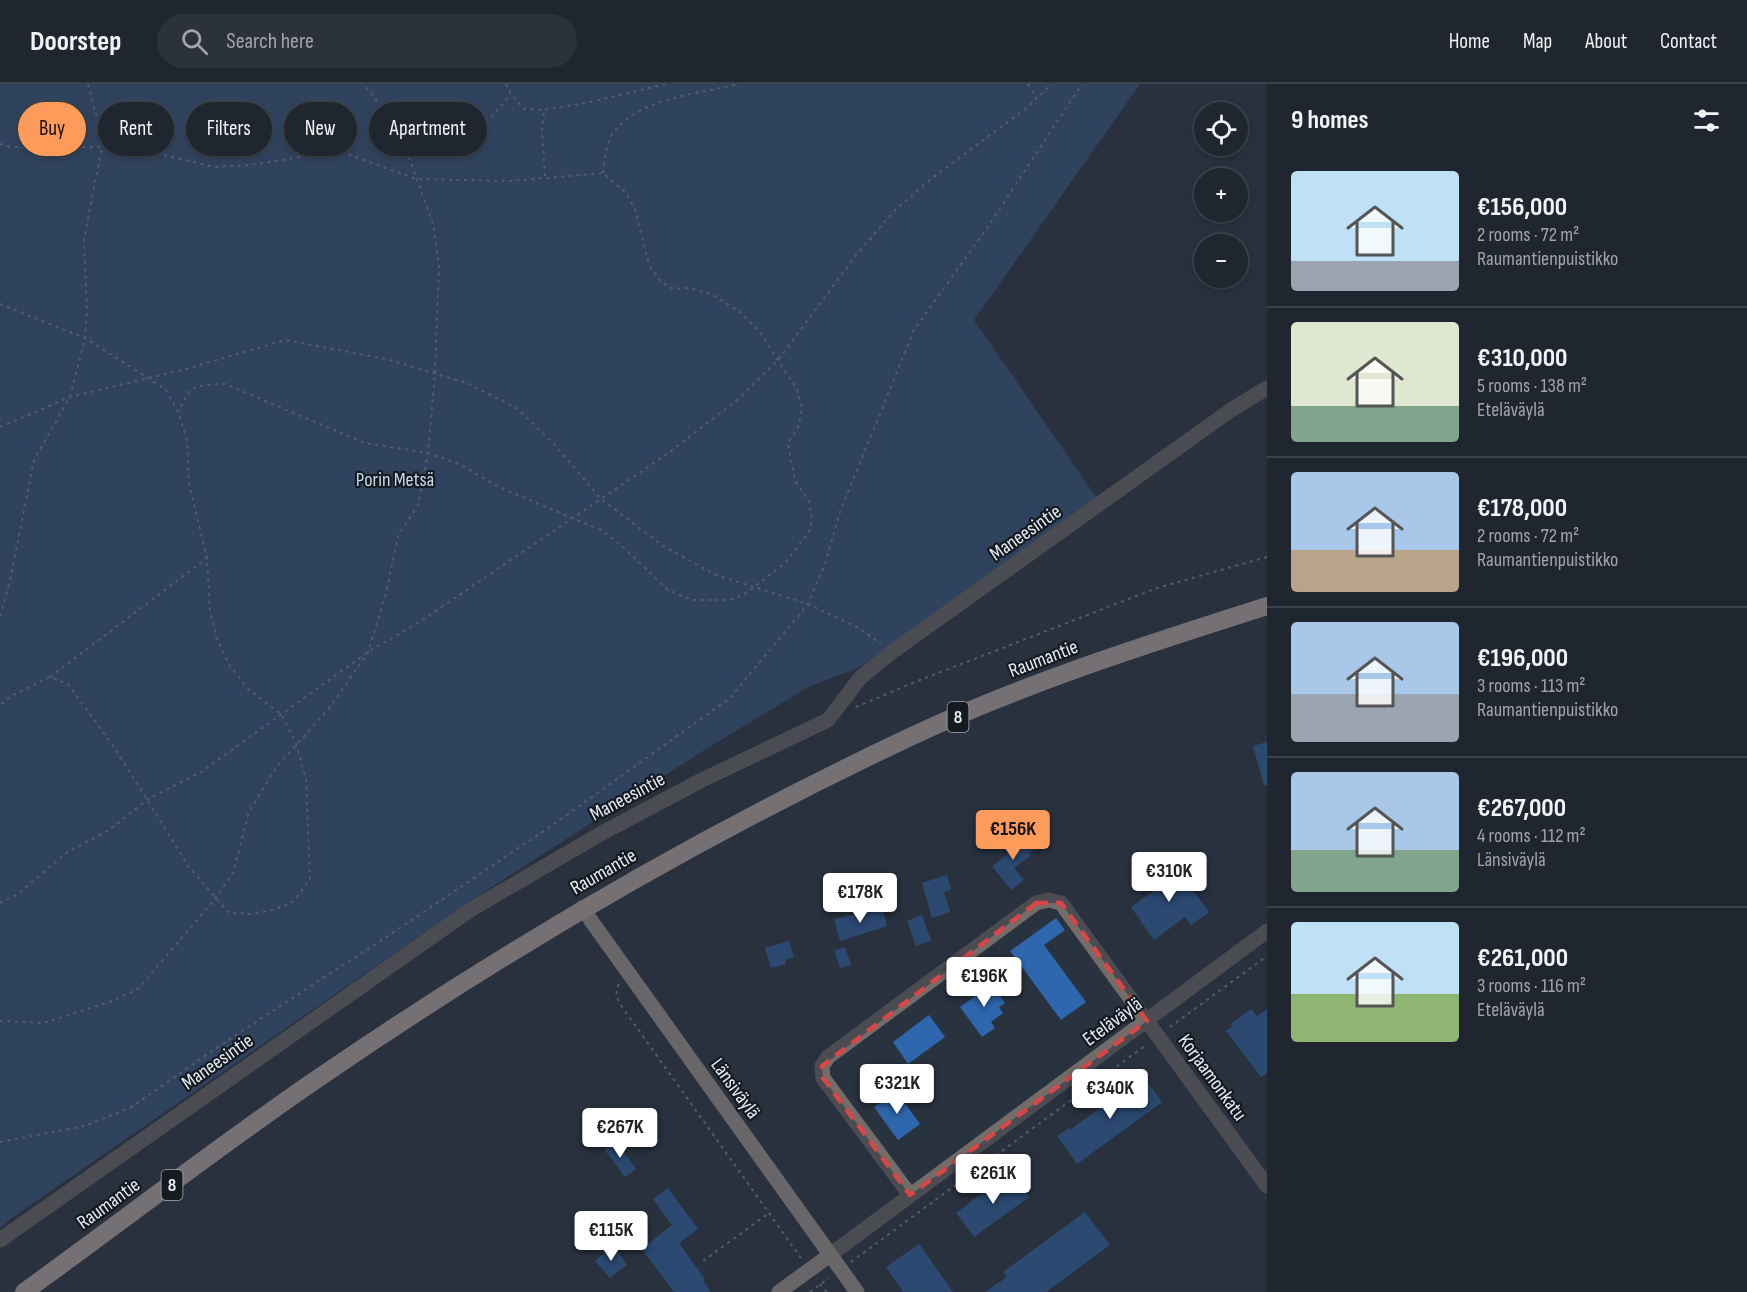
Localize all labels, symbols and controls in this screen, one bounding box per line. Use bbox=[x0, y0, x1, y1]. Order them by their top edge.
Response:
search box bbox=[157, 14, 577, 68]
text: Doorstep bbox=[30, 25, 121, 58]
icon: search bbox=[178, 25, 211, 58]
text: Search here bbox=[226, 28, 314, 55]
text: Home bbox=[1449, 29, 1490, 54]
text: Map bbox=[1523, 29, 1552, 54]
text: About bbox=[1585, 29, 1627, 54]
text: Contact bbox=[1660, 29, 1717, 54]
chip: Buy bbox=[18, 102, 86, 156]
chip: Rent bbox=[98, 102, 174, 156]
chip: Filters bbox=[186, 102, 272, 156]
chip: New bbox=[284, 102, 357, 156]
chip: Apartment bbox=[369, 102, 487, 156]
map controls bbox=[1194, 102, 1248, 288]
button: locate bbox=[1194, 102, 1248, 156]
icon: filters bbox=[1690, 104, 1723, 137]
text: 9 homes bbox=[1291, 105, 1369, 136]
button: + bbox=[1194, 168, 1248, 222]
text: €156,000 bbox=[1477, 192, 1567, 223]
icon: home bbox=[1339, 195, 1411, 267]
text: 2 rooms · 72 m² bbox=[1477, 223, 1579, 247]
button: − bbox=[1194, 234, 1248, 288]
text: Raumantienpuistikko bbox=[1477, 247, 1618, 271]
text: €310,000 bbox=[1477, 343, 1567, 374]
icon: home bbox=[1339, 346, 1411, 418]
text: 5 rooms · 138 m² bbox=[1477, 374, 1587, 398]
text: Eteläväylä bbox=[1477, 398, 1545, 422]
park label: Porin Metsä bbox=[356, 468, 434, 492]
text: €178,000 bbox=[1477, 493, 1567, 524]
icon: home bbox=[1339, 496, 1411, 568]
street label: Maneesintie bbox=[985, 500, 1066, 566]
text: 2 rooms · 72 m² bbox=[1477, 524, 1579, 548]
text: Raumantienpuistikko bbox=[1477, 548, 1618, 572]
street label: Raumantie bbox=[1005, 635, 1081, 683]
text: €196,000 bbox=[1477, 643, 1568, 674]
icon: home bbox=[1339, 646, 1411, 718]
text: 3 rooms · 113 m² bbox=[1477, 674, 1586, 698]
text: Raumantienpuistikko bbox=[1477, 698, 1618, 722]
road number: 8 bbox=[948, 702, 968, 732]
street label: Maneesintie bbox=[586, 767, 669, 827]
text: €267,000 bbox=[1477, 793, 1566, 824]
icon: home bbox=[1339, 796, 1411, 868]
pin: €156K bbox=[971, 810, 1055, 861]
text: €156K bbox=[990, 817, 1036, 841]
text: 4 rooms · 112 m² bbox=[1477, 824, 1586, 848]
street label: Raumantie bbox=[566, 843, 641, 900]
text: Länsiväylä bbox=[1477, 848, 1546, 872]
pin: €310K bbox=[1127, 852, 1211, 903]
text: €310K bbox=[1146, 859, 1192, 883]
pin: €178K bbox=[818, 873, 902, 924]
text: €178K bbox=[837, 880, 883, 904]
text: €261,000 bbox=[1477, 943, 1568, 974]
icon: home bbox=[1339, 946, 1411, 1018]
pin: €196K bbox=[942, 957, 1026, 1008]
text: €196K bbox=[960, 964, 1008, 988]
text: 3 rooms · 116 m² bbox=[1477, 974, 1586, 998]
street label: Eteläväylä bbox=[1078, 992, 1147, 1051]
text: Eteläväylä bbox=[1477, 998, 1545, 1022]
street label: Maneesintie bbox=[177, 1029, 258, 1095]
street label: Korjaamonkatu bbox=[1173, 1030, 1252, 1126]
street label: Länsiväylä bbox=[705, 1054, 765, 1123]
pin: €321K bbox=[855, 1064, 939, 1115]
pin: €340K bbox=[1068, 1069, 1152, 1120]
text: €321K bbox=[874, 1071, 920, 1095]
text: €340K bbox=[1086, 1076, 1134, 1100]
pin: €267K bbox=[578, 1108, 662, 1159]
text: €267K bbox=[596, 1115, 644, 1139]
pin: €261K bbox=[951, 1154, 1035, 1205]
text: €261K bbox=[970, 1161, 1016, 1185]
road number: 8 bbox=[162, 1170, 182, 1200]
street label: Raumantie bbox=[72, 1173, 145, 1235]
pin: €115K bbox=[569, 1211, 653, 1262]
text: €115K bbox=[589, 1218, 633, 1242]

